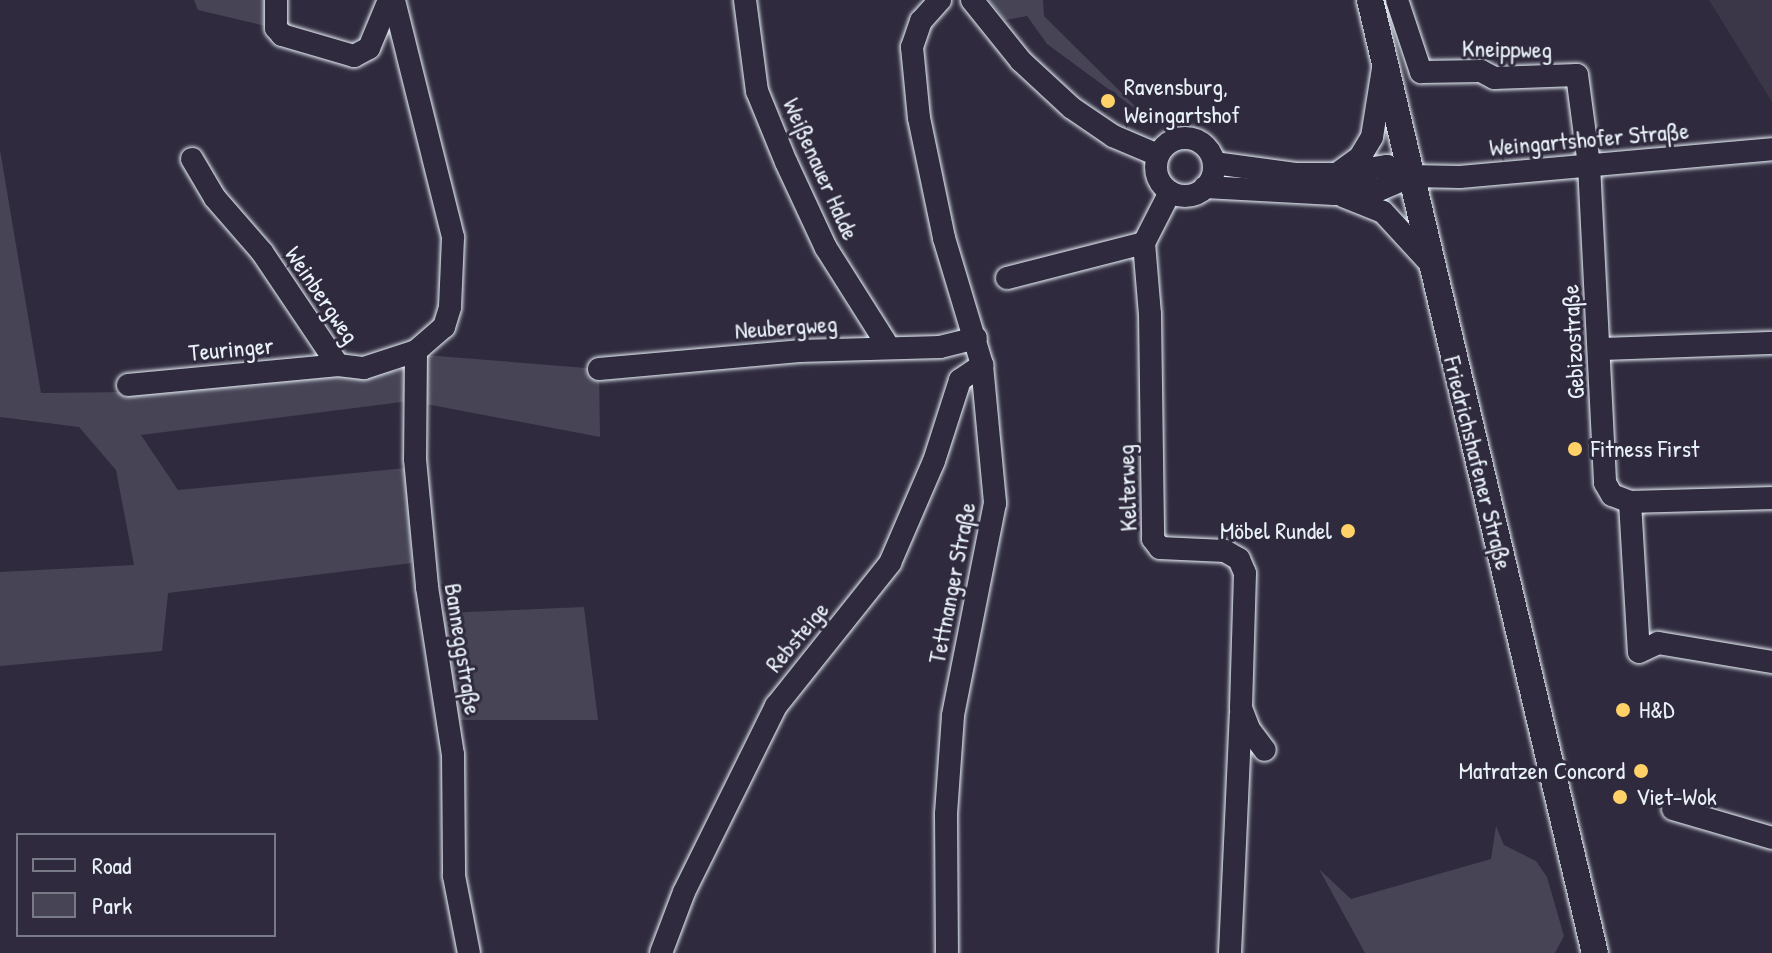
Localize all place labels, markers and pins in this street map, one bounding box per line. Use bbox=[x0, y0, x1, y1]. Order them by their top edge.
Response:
place label: Ravensburg, Weingartshof bbox=[1124, 73, 1240, 129]
marker: Ravensburg, Weingartshof bbox=[1099, 92, 1117, 110]
place label: Fitness First bbox=[1591, 435, 1699, 463]
marker: Fitness First bbox=[1566, 440, 1584, 458]
place label: Möbel Rundel bbox=[1220, 517, 1332, 545]
marker: Möbel Rundel bbox=[1339, 522, 1357, 540]
place label: H&D bbox=[1639, 696, 1674, 724]
marker: H&D bbox=[1614, 701, 1632, 719]
place label: Matratzen Concord bbox=[1459, 757, 1625, 785]
marker: Matratzen Concord bbox=[1632, 762, 1650, 780]
place label: Viet-Wok bbox=[1636, 783, 1717, 811]
marker: Viet-Wok bbox=[1611, 788, 1629, 806]

